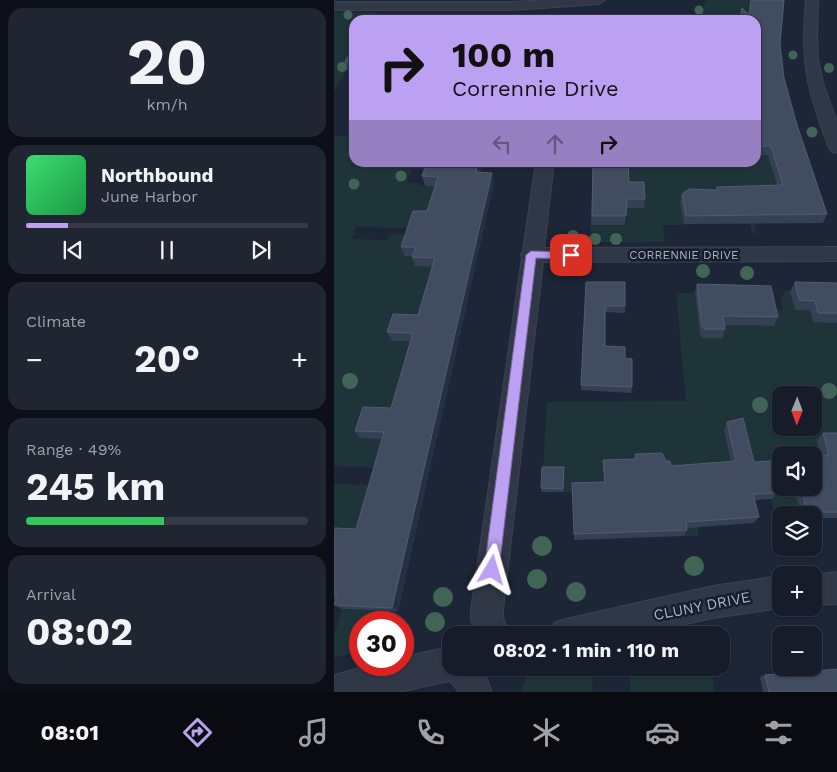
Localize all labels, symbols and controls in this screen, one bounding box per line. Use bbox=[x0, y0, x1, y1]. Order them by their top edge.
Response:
text: 20 bbox=[127, 24, 207, 100]
text: 100 m bbox=[452, 34, 555, 76]
icon: right bbox=[369, 35, 434, 100]
text: Corrennie Drive bbox=[452, 76, 619, 101]
text: km/h bbox=[146, 95, 188, 114]
icon: left bbox=[488, 130, 516, 158]
icon: ahead bbox=[541, 130, 569, 158]
icon: right bbox=[594, 130, 622, 158]
text: Northbound bbox=[101, 164, 213, 187]
text: June Harbor bbox=[101, 187, 198, 206]
pin bbox=[550, 234, 592, 276]
icon: previous bbox=[59, 236, 87, 264]
icon: pause bbox=[153, 236, 181, 264]
icon: next bbox=[247, 236, 275, 264]
icon: arrive bbox=[557, 241, 585, 269]
street label: CORRENNIE DRIVE bbox=[629, 248, 739, 262]
text: Climate bbox=[26, 312, 86, 331]
text: 20° bbox=[134, 337, 200, 381]
text: − bbox=[26, 343, 43, 376]
text: + bbox=[291, 343, 308, 376]
north arrow bbox=[772, 386, 822, 436]
map controls bbox=[772, 386, 822, 676]
text: Range · 49% bbox=[26, 440, 121, 459]
button: sound bbox=[772, 446, 822, 496]
text: 245 km bbox=[26, 465, 165, 509]
button: layers bbox=[772, 506, 822, 556]
position arrow bbox=[465, 543, 517, 595]
button: + bbox=[772, 566, 822, 616]
text: Arrival bbox=[26, 585, 76, 604]
street label: CLUNY DRIVE bbox=[652, 588, 752, 624]
text: 08:02 bbox=[26, 610, 133, 654]
speed limit sign: 30 bbox=[349, 611, 414, 676]
button: − bbox=[772, 626, 822, 676]
text: 08:02 · 1 min · 110 m bbox=[493, 639, 679, 662]
icon: directions bbox=[180, 715, 215, 750]
icon: music bbox=[296, 715, 331, 750]
icon: phone bbox=[413, 715, 448, 750]
icon: climate bbox=[529, 715, 564, 750]
icon: car bbox=[645, 715, 680, 750]
icon: filters bbox=[761, 715, 796, 750]
text: 08:01 bbox=[41, 720, 99, 745]

